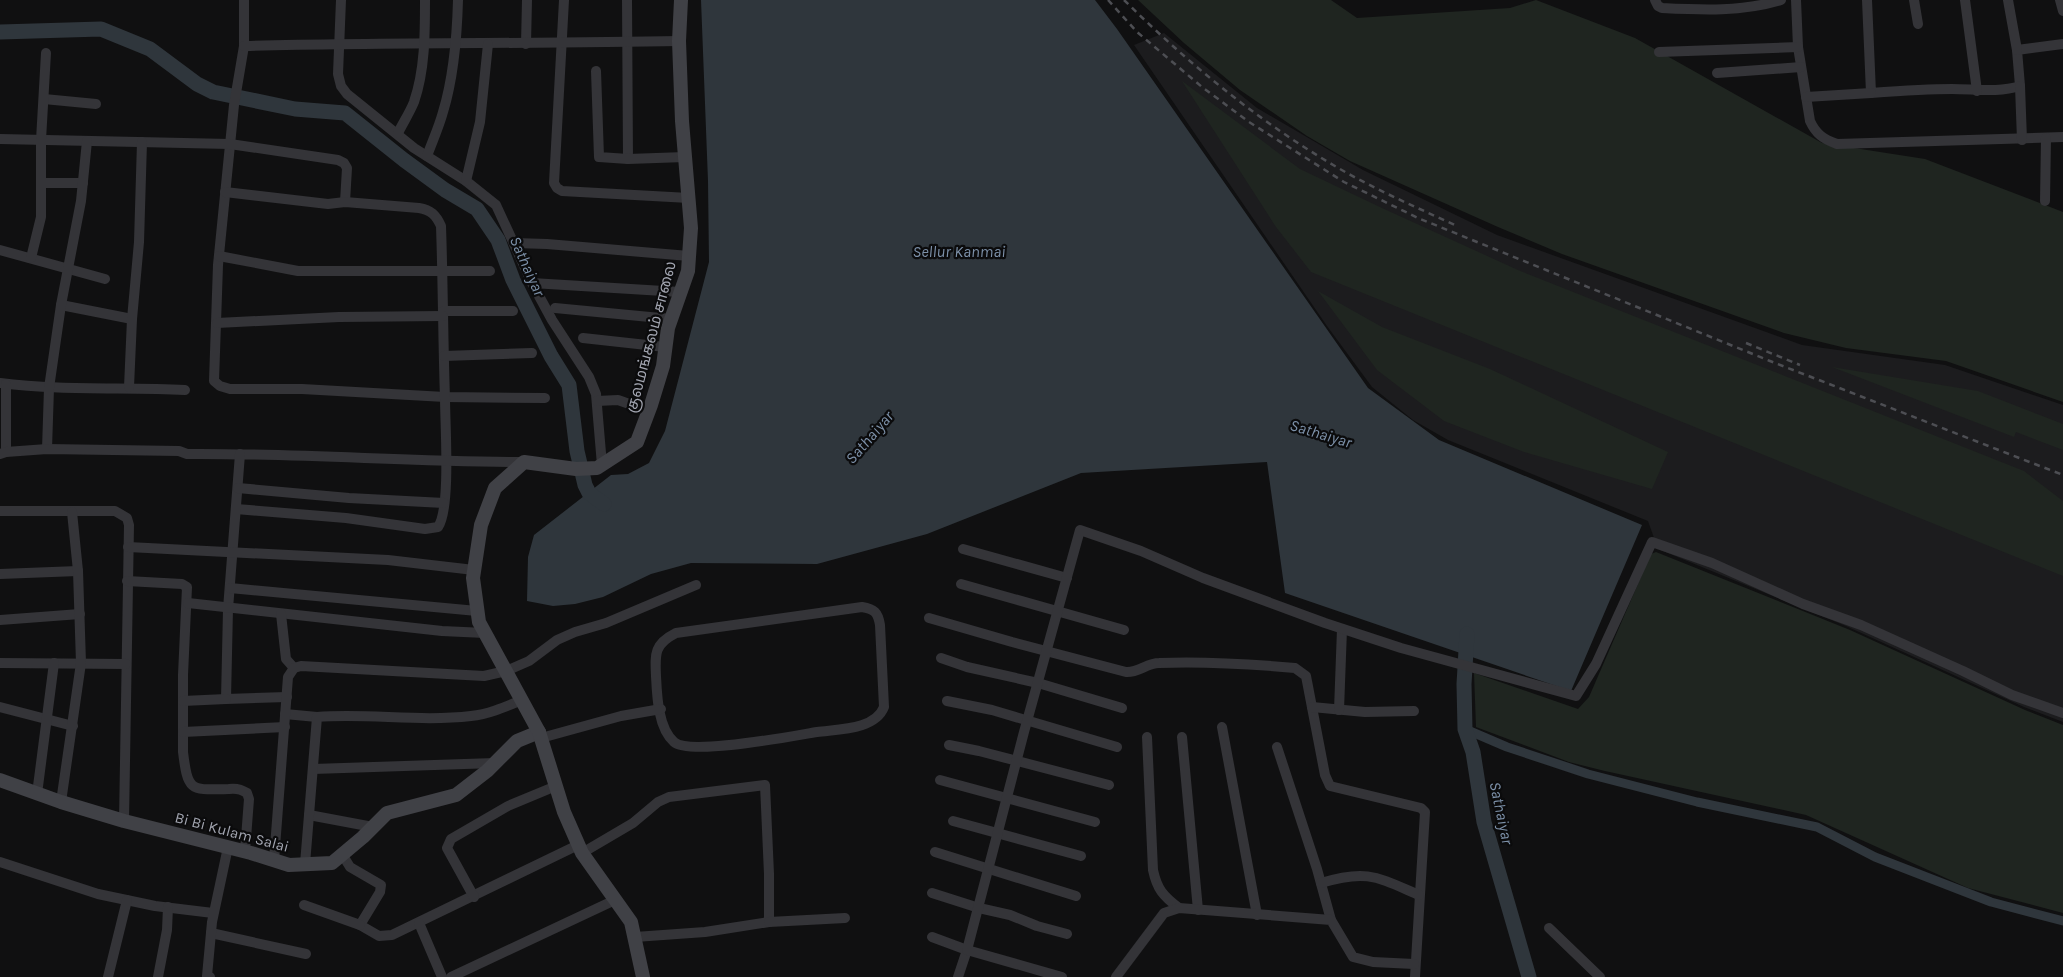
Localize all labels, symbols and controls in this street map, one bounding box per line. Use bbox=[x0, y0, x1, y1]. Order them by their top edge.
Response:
water label: Sathaiyar bbox=[506, 233, 549, 300]
water label: Sellur Kanmai bbox=[912, 242, 1006, 261]
street label: குலமங்கலம் சாலை bbox=[622, 259, 681, 415]
water label: Sathaiyar bbox=[841, 407, 898, 468]
water label: Sathaiyar bbox=[1288, 415, 1355, 452]
water label: Sathaiyar bbox=[1486, 780, 1518, 847]
street label: Bi Bi Kulam Salai bbox=[173, 808, 291, 856]

